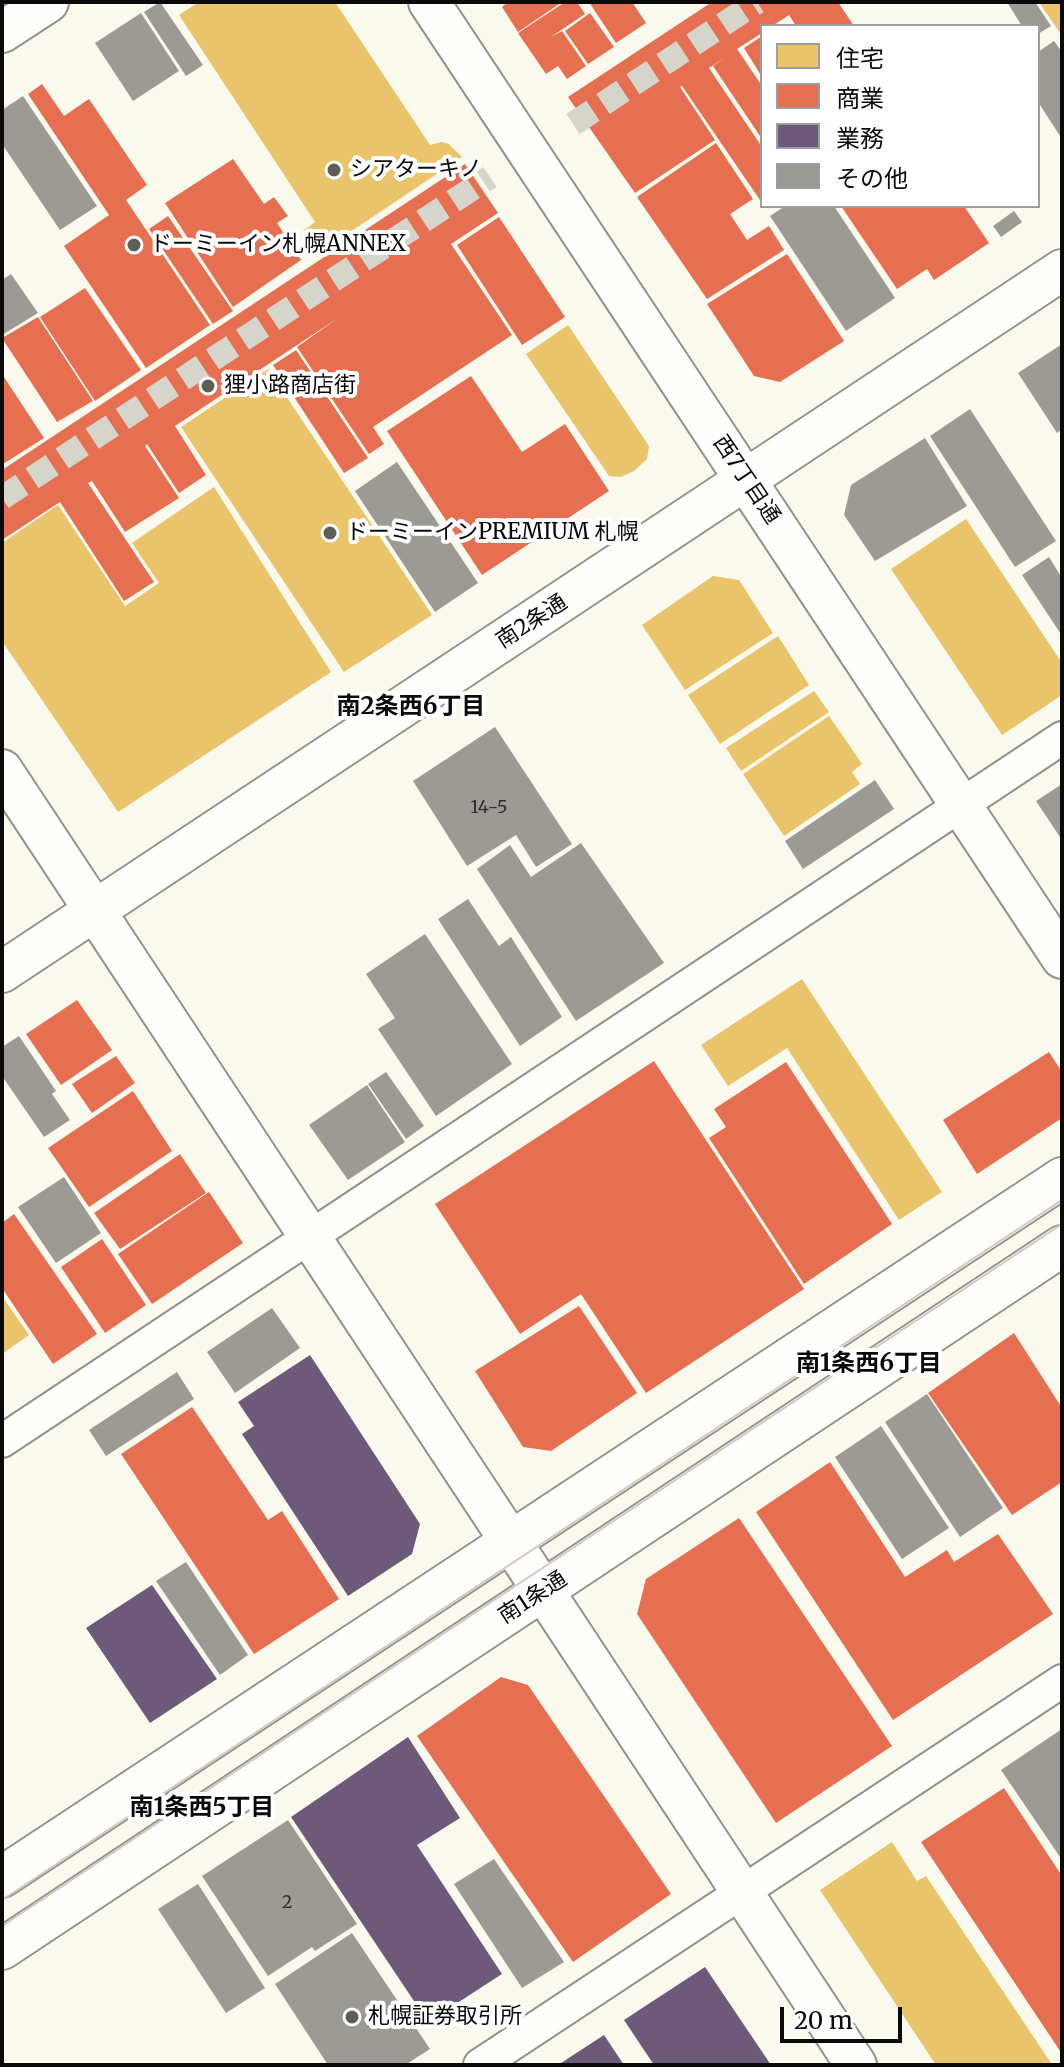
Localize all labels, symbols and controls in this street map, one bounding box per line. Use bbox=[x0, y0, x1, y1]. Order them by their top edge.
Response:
legend bbox=[760, 24, 1040, 208]
text: 住宅 bbox=[836, 43, 884, 74]
text: 商業 bbox=[836, 83, 884, 114]
text: 業務 bbox=[836, 123, 884, 154]
place label: シアターキノ bbox=[350, 157, 482, 183]
marker: シアターキノ bbox=[325, 161, 343, 179]
text: その他 bbox=[836, 163, 908, 194]
place label: ドーミーイン札幌ANNEX bbox=[150, 232, 406, 258]
marker: ドーミーイン札幌ANNEX bbox=[125, 236, 143, 254]
place label: 狸小路商店街 bbox=[224, 373, 356, 399]
marker: 狸小路商店街 bbox=[199, 377, 217, 395]
street label: 西7丁目通 bbox=[707, 431, 785, 529]
place label: ドーミーインPREMIUM 札幌 bbox=[346, 520, 639, 546]
marker: ドーミーインPREMIUM 札幌 bbox=[321, 524, 339, 542]
street label: 南2条通 bbox=[492, 589, 572, 655]
district label: 南2条西6丁目 bbox=[337, 693, 485, 721]
house number: 14-5 bbox=[471, 797, 507, 819]
district label: 南1条西6丁目 bbox=[796, 1350, 942, 1378]
street label: 南1条通 bbox=[494, 1566, 572, 1630]
district label: 南1条西5丁目 bbox=[129, 1794, 275, 1822]
house number: 2 bbox=[282, 1892, 292, 1914]
scale bar bbox=[784, 1991, 906, 2041]
place label: 札幌証券取引所 bbox=[368, 2004, 522, 2030]
text: 20 m bbox=[794, 2005, 853, 2036]
marker: 札幌証券取引所 bbox=[343, 2008, 361, 2026]

